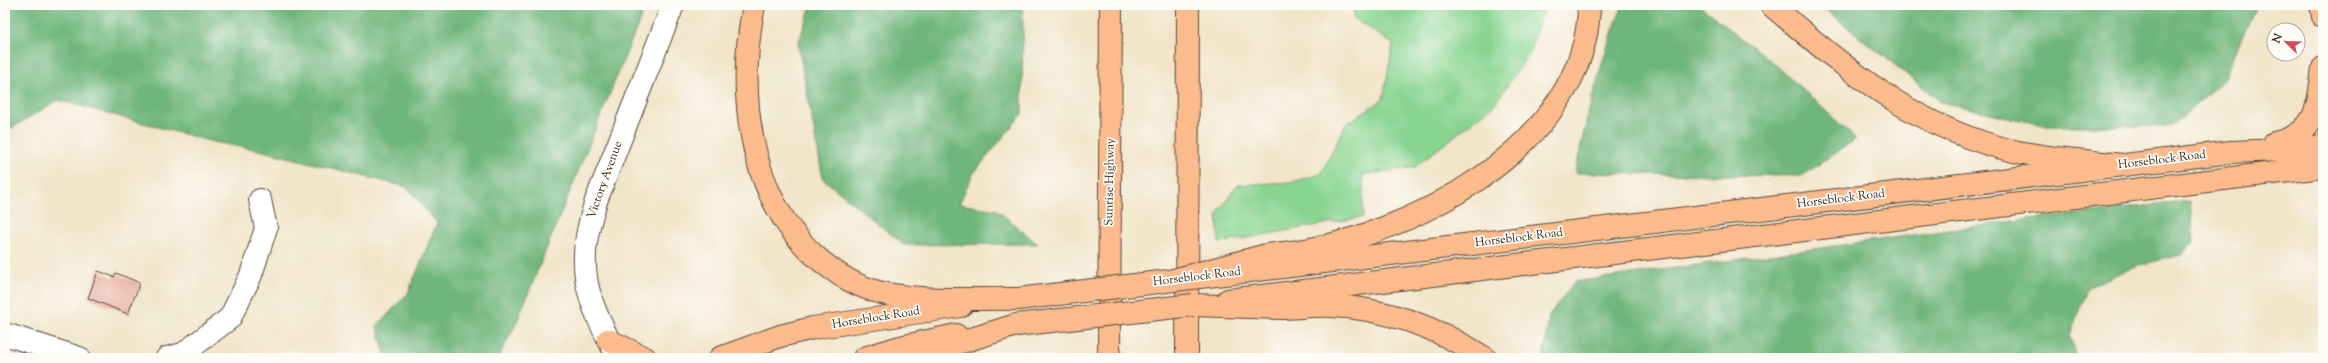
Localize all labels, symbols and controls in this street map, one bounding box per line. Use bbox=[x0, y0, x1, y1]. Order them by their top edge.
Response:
north arrow bbox=[2266, 22, 2306, 62]
text: N bbox=[2268, 31, 2287, 47]
street label: Victory Avenue bbox=[583, 138, 628, 221]
street label: Sunrise Highway bbox=[1100, 138, 1120, 226]
street label: Horseblock Road bbox=[2117, 146, 2207, 174]
street label: Horseblock Road bbox=[1796, 185, 1886, 213]
street label: Horseblock Road bbox=[1474, 224, 1564, 252]
street label: Horseblock Road bbox=[1152, 263, 1242, 291]
street label: Horseblock Road bbox=[831, 302, 921, 334]

